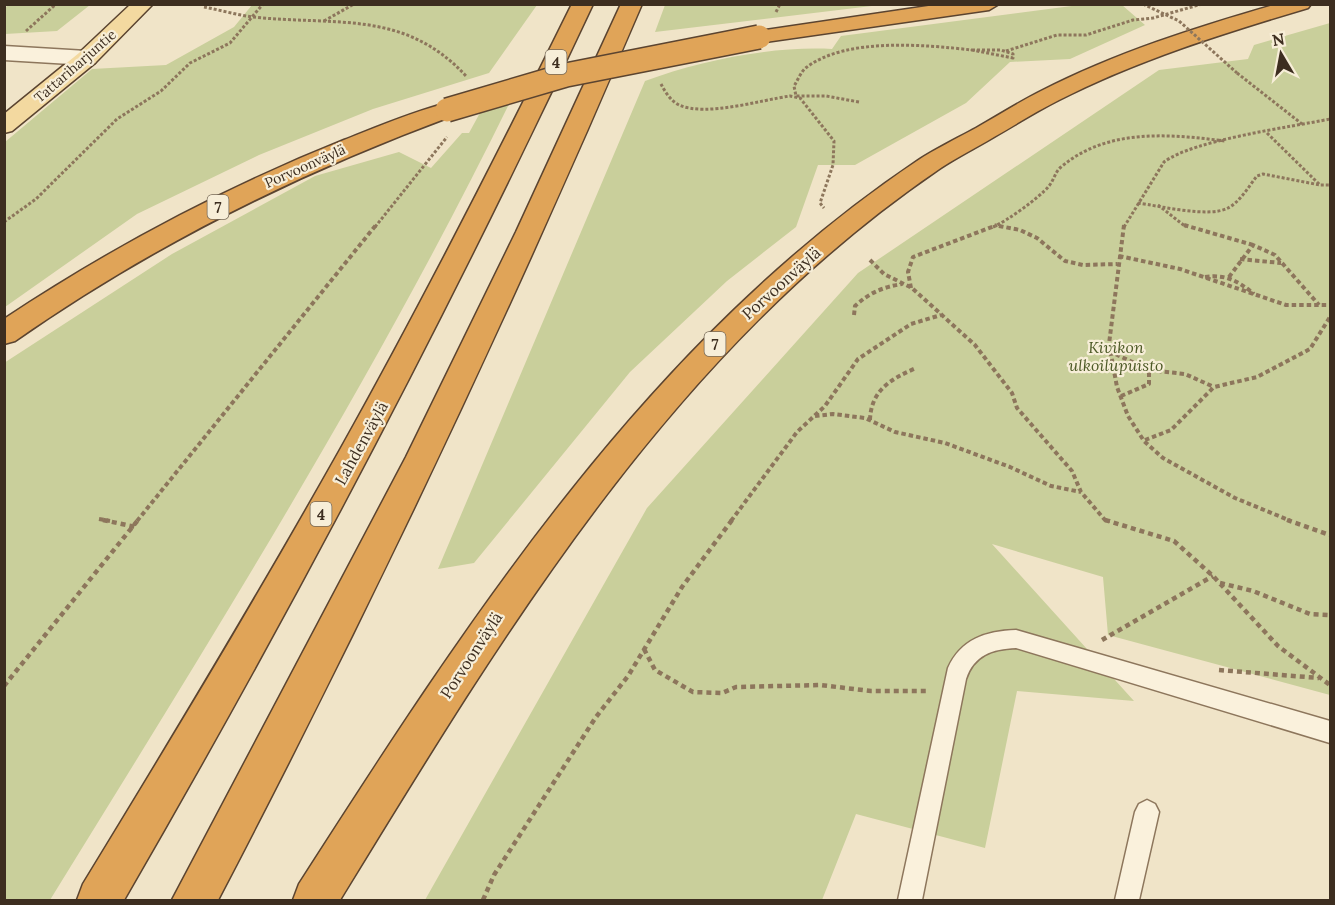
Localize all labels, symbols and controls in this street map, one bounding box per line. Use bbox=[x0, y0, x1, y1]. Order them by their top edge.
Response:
north arrow bbox=[1251, 24, 1311, 84]
street label: Tattariharjuntie bbox=[30, 25, 120, 107]
text: N bbox=[1271, 28, 1286, 50]
road number: 4 bbox=[546, 50, 566, 74]
street label: Porvoonväylä bbox=[262, 140, 348, 192]
road number: 7 bbox=[208, 195, 228, 219]
street label: Porvoonväylä bbox=[737, 242, 825, 324]
road number: 7 bbox=[704, 332, 726, 356]
park label: Kivikon ulkoilupuisto bbox=[1069, 337, 1163, 375]
street label: Lahdenväylä bbox=[330, 398, 392, 488]
road number: 4 bbox=[310, 502, 332, 526]
street label: Porvoonväylä bbox=[436, 608, 506, 702]

